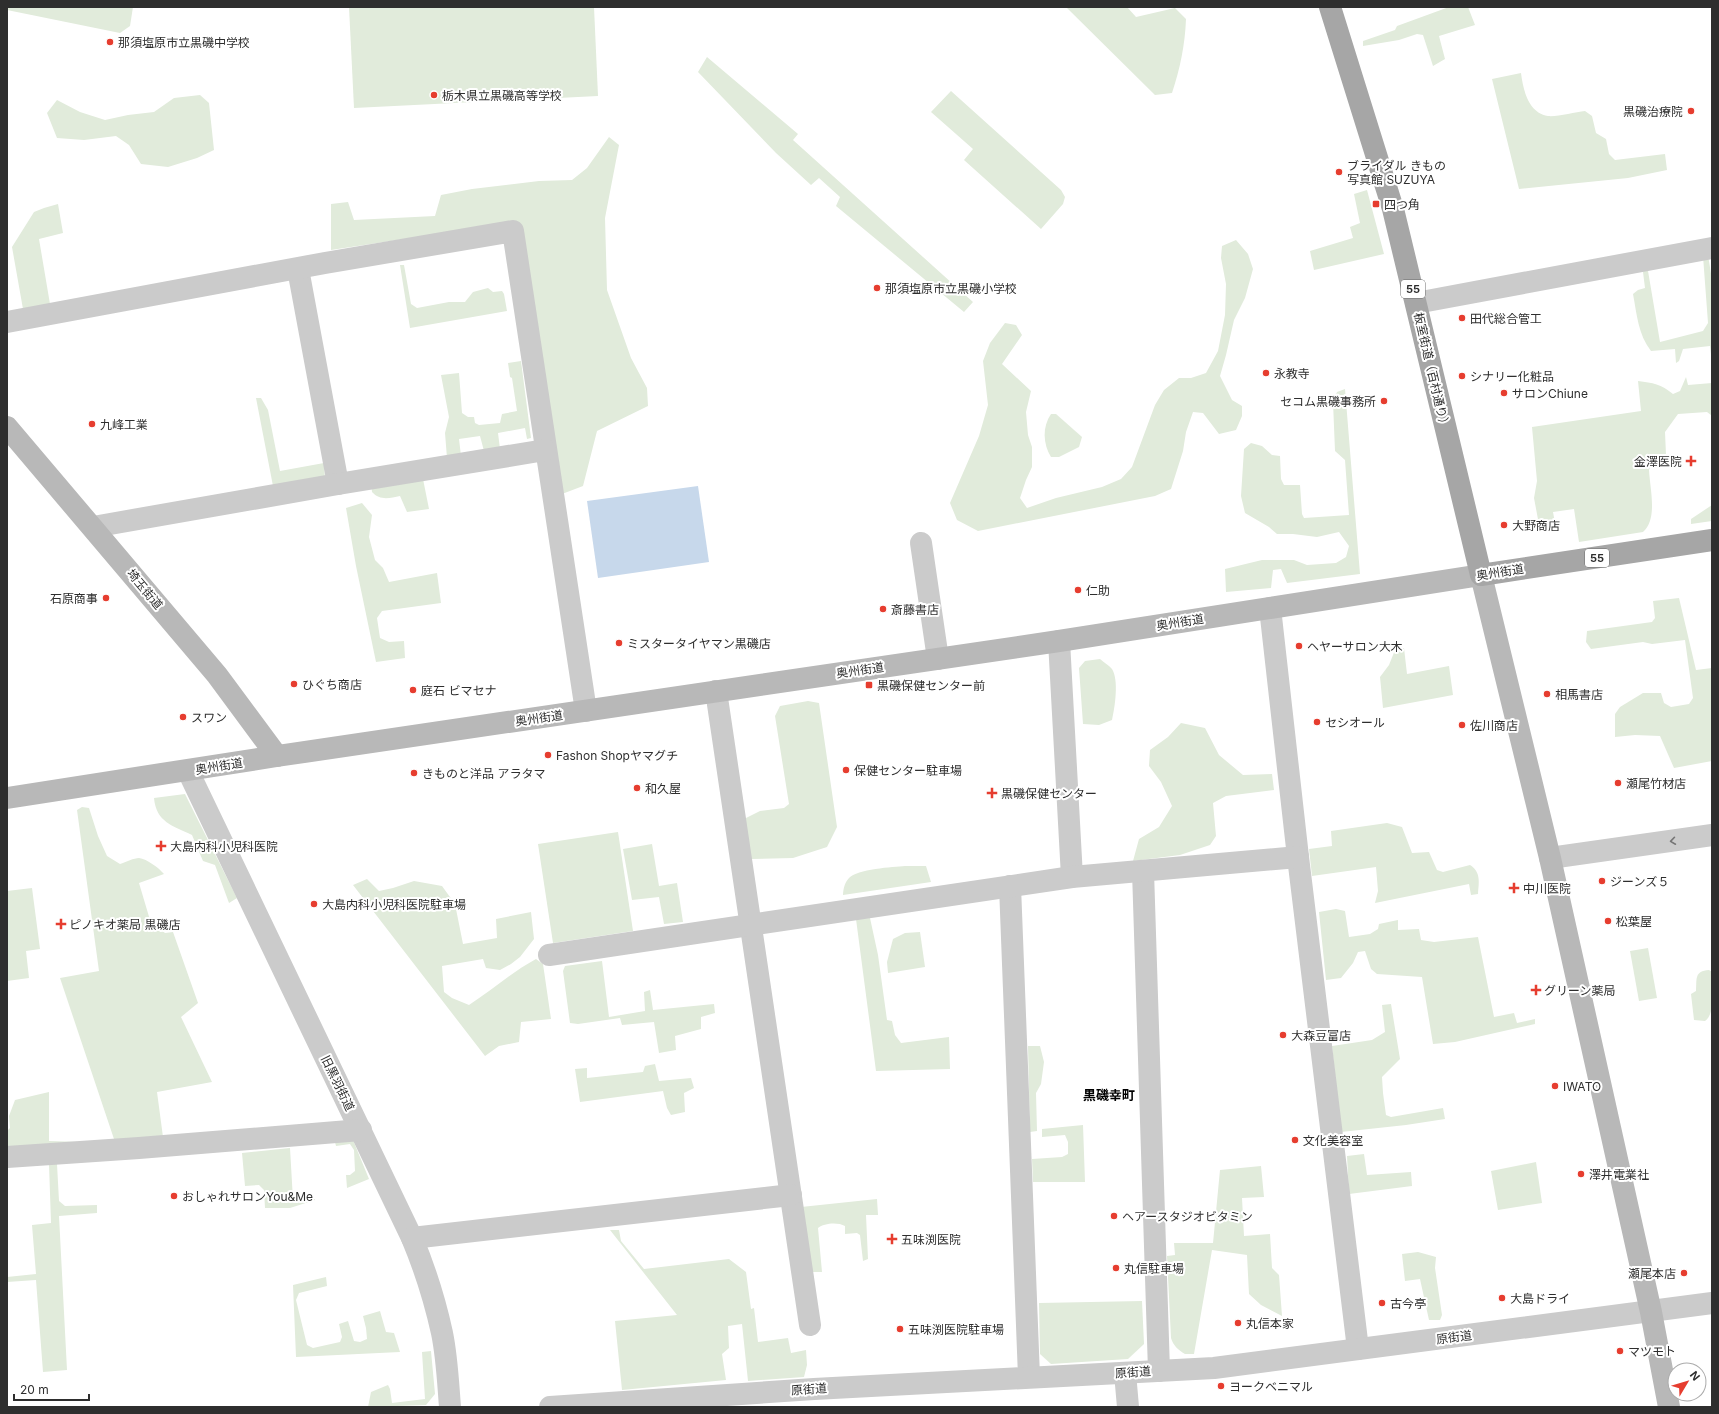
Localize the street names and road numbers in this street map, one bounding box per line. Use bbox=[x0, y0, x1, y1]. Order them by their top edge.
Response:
road number: 55 bbox=[1401, 280, 1425, 298]
street label: 板室街道（百村通り） bbox=[1411, 311, 1453, 431]
road number: 55 bbox=[1585, 549, 1609, 567]
street label: 奥州街道 bbox=[1475, 561, 1525, 583]
street label: 埼玉街道 bbox=[124, 566, 166, 612]
street label: 奥州街道 bbox=[1155, 611, 1205, 633]
street label: 奥州街道 bbox=[835, 659, 885, 681]
street label: 奥州街道 bbox=[514, 707, 564, 729]
street label: 奥州街道 bbox=[194, 755, 244, 777]
street label: 旧黒羽街道 bbox=[318, 1053, 358, 1113]
street label: 原街道 bbox=[1435, 1327, 1473, 1347]
street label: 原街道 bbox=[1115, 1363, 1151, 1381]
street label: 原街道 bbox=[791, 1380, 827, 1398]

